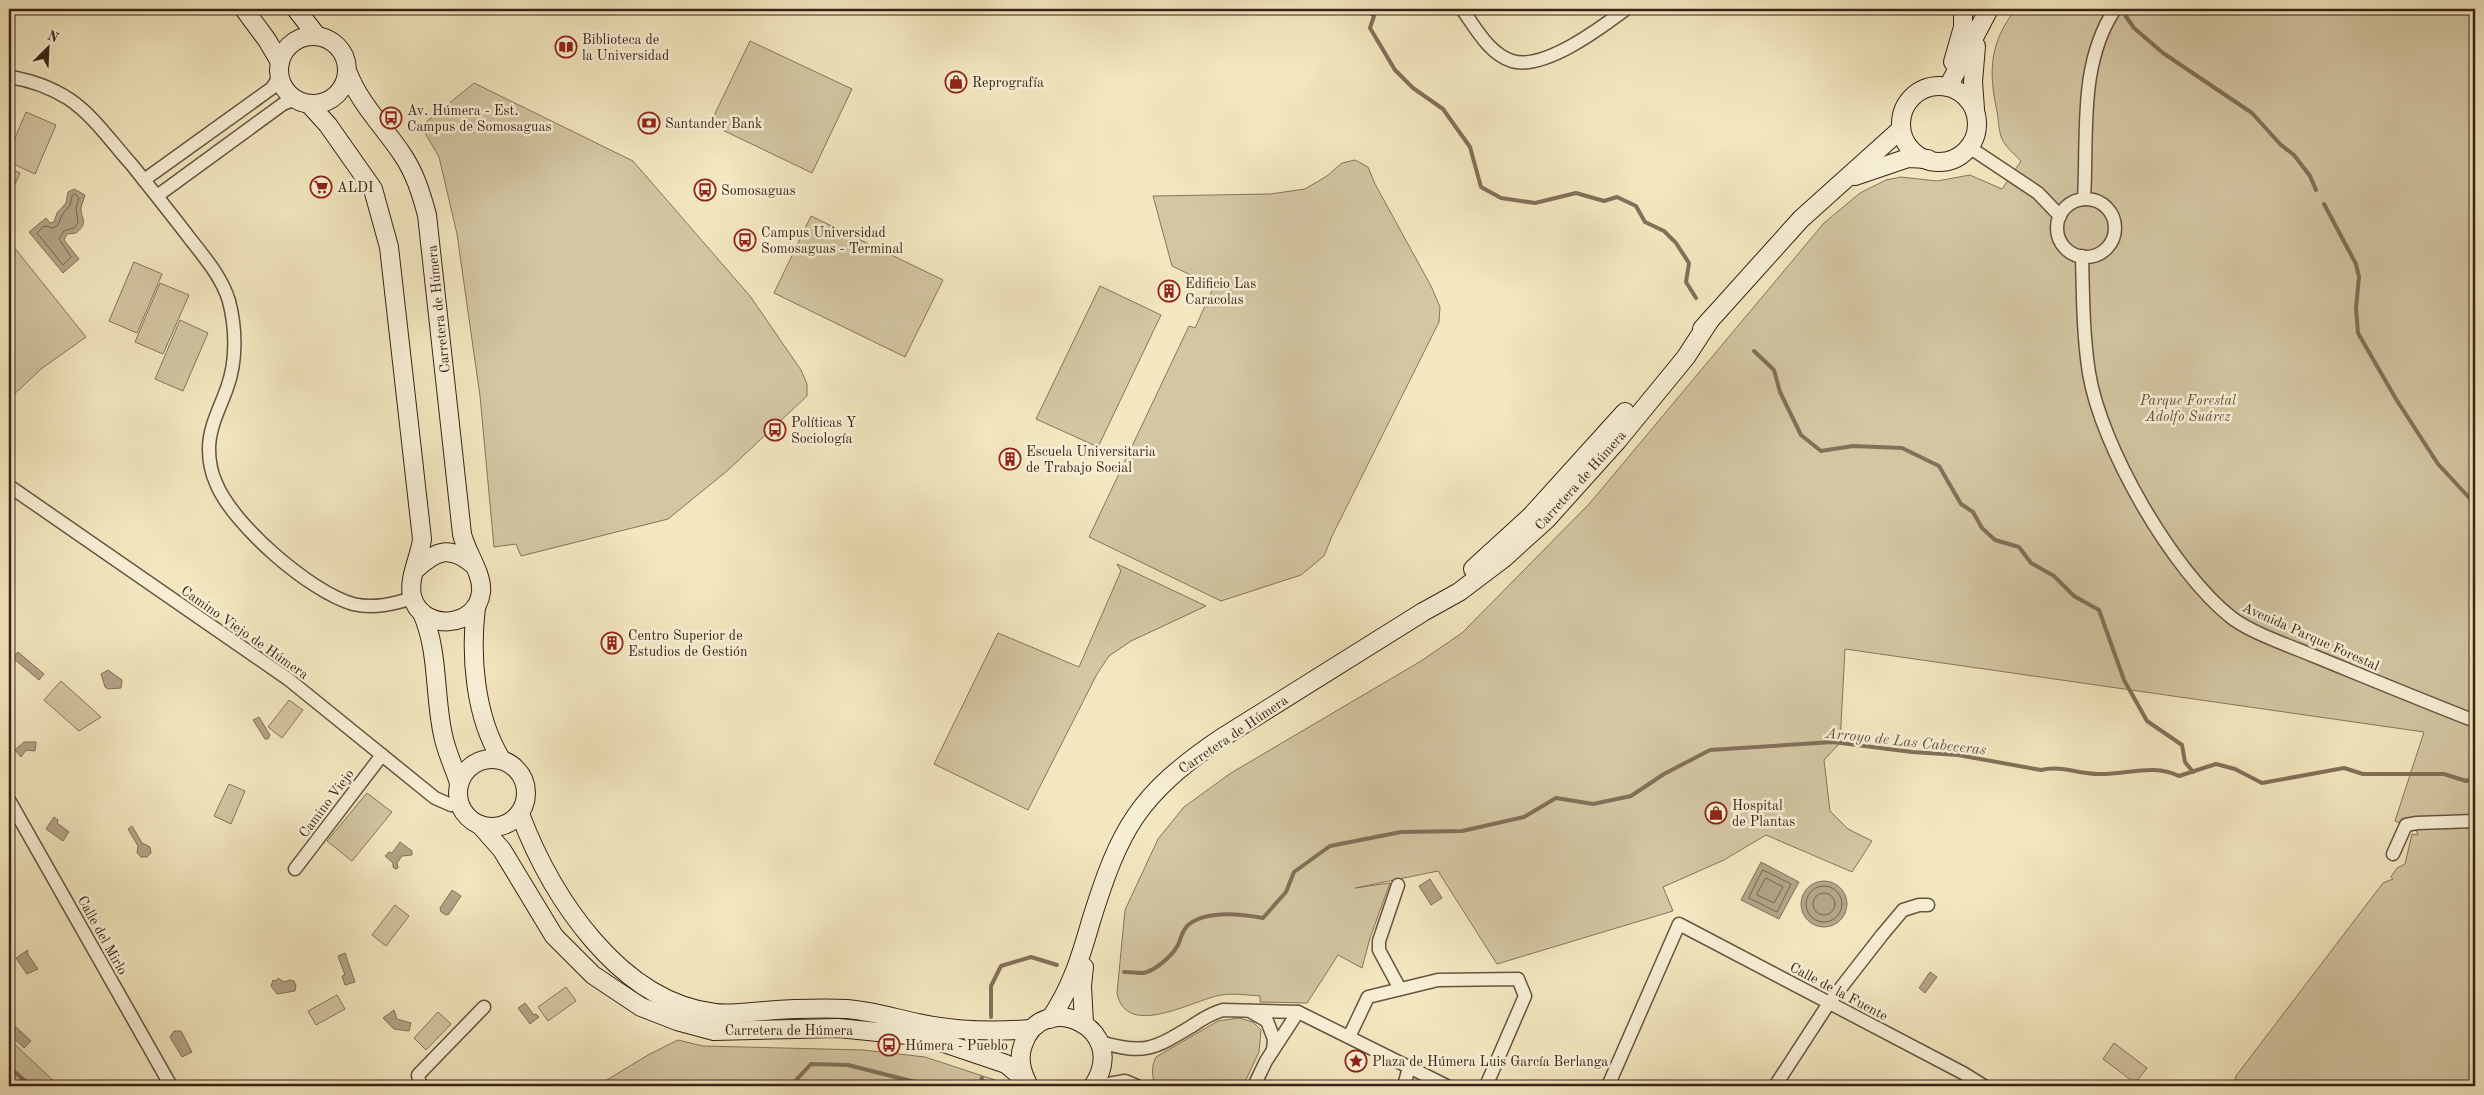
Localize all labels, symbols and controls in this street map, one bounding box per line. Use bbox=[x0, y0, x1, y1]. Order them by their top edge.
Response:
north arrow bbox=[22, 22, 72, 72]
text: N bbox=[45, 28, 61, 46]
place label: Biblioteca de la Universidad bbox=[582, 33, 669, 63]
library icon: Biblioteca de la Universidad bbox=[554, 35, 578, 59]
shop icon: Reprografía bbox=[944, 70, 968, 94]
place label: Reprografía bbox=[972, 76, 1044, 90]
place label: Av. Húmera - Est. Campus de Somosaguas bbox=[407, 104, 552, 134]
bus stop icon: Av. Húmera - Est. Campus de Somosaguas bbox=[379, 106, 403, 130]
bank icon: Santander Bank bbox=[637, 111, 661, 135]
place label: Santander Bank bbox=[665, 117, 762, 131]
supermarket icon: ALDI bbox=[309, 175, 333, 199]
bus stop icon: Somosaguas bbox=[693, 178, 717, 202]
place label: ALDI bbox=[337, 181, 374, 195]
place label: Somosaguas bbox=[721, 184, 796, 198]
place label: Campus Universidad Somosaguas - Terminal bbox=[761, 226, 903, 256]
bus stop icon: Campus Universidad Somosaguas - Terminal bbox=[733, 228, 757, 252]
street label: Carretera de Húmera bbox=[425, 244, 453, 374]
place label: Edificio Las Caracolas bbox=[1185, 277, 1256, 307]
building icon: Edificio Las Caracolas bbox=[1157, 279, 1181, 303]
park label: Parque Forestal Adolfo Suárez bbox=[2139, 394, 2236, 425]
place label: Políticas Y Sociología bbox=[791, 416, 856, 446]
bus stop icon: Políticas Y Sociología bbox=[763, 418, 787, 442]
street label: Carretera de Húmera bbox=[1533, 428, 1629, 533]
place label: Escuela Universitaria de Trabajo Social bbox=[1026, 445, 1156, 475]
building icon: Escuela Universitaria de Trabajo Social bbox=[998, 447, 1022, 471]
street label: Camino Viejo de Húmera bbox=[178, 584, 311, 682]
street label: Avenida Parque Forestal bbox=[2240, 600, 2381, 674]
place label: Centro Superior de Estudios de Gestión bbox=[628, 629, 748, 659]
building icon: Centro Superior de Estudios de Gestión bbox=[600, 631, 624, 655]
street label: Carretera de Húmera bbox=[1176, 693, 1291, 777]
water label: Arroyo de Las Cabeceras bbox=[1824, 726, 1987, 758]
street label: Camino Viejo bbox=[297, 767, 357, 840]
place label: Hospital de Plantas bbox=[1732, 799, 1795, 829]
shop icon: Hospital de Plantas bbox=[1704, 801, 1728, 825]
street label: Calle del Mirlo bbox=[75, 894, 130, 977]
street label: Calle de la Fuente bbox=[1787, 960, 1890, 1024]
street label: Carretera de Húmera bbox=[725, 1024, 853, 1038]
bus stop icon: Húmera - Pueblo bbox=[877, 1033, 901, 1057]
place label: Húmera - Pueblo bbox=[905, 1039, 1008, 1053]
place icon: Plaza de Húmera Luis García Berlanga bbox=[1344, 1049, 1368, 1073]
place label: Plaza de Húmera Luis García Berlanga bbox=[1372, 1055, 1608, 1069]

